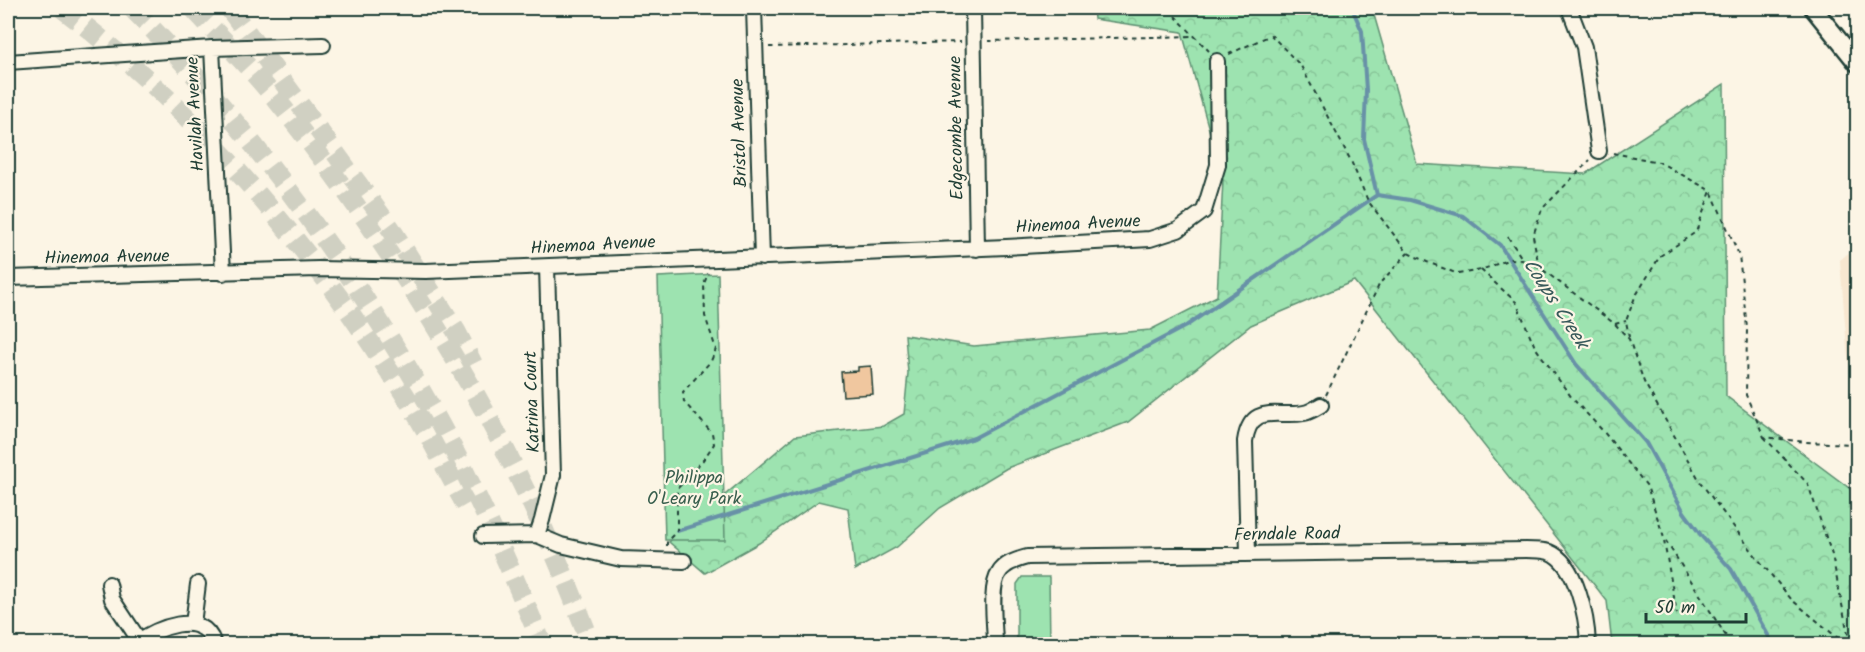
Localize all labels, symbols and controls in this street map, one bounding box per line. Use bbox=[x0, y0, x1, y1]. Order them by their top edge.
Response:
street label: Havilah Avenue bbox=[179, 56, 213, 172]
street label: Edgecombe Avenue bbox=[941, 56, 973, 200]
street label: Bristol Avenue bbox=[724, 78, 756, 188]
street label: Hinemoa Avenue bbox=[1015, 207, 1141, 243]
street label: Hinemoa Avenue bbox=[530, 228, 656, 264]
street label: Hinemoa Avenue bbox=[44, 242, 170, 274]
water label: Coups Creek bbox=[1514, 252, 1598, 358]
street label: Katrina Court bbox=[517, 349, 549, 454]
park label: Philippa O'Leary Park bbox=[647, 464, 742, 514]
street label: Ferndale Road bbox=[1234, 520, 1341, 550]
scale bar bbox=[1646, 586, 1746, 624]
text: 50 m bbox=[1655, 594, 1695, 623]

